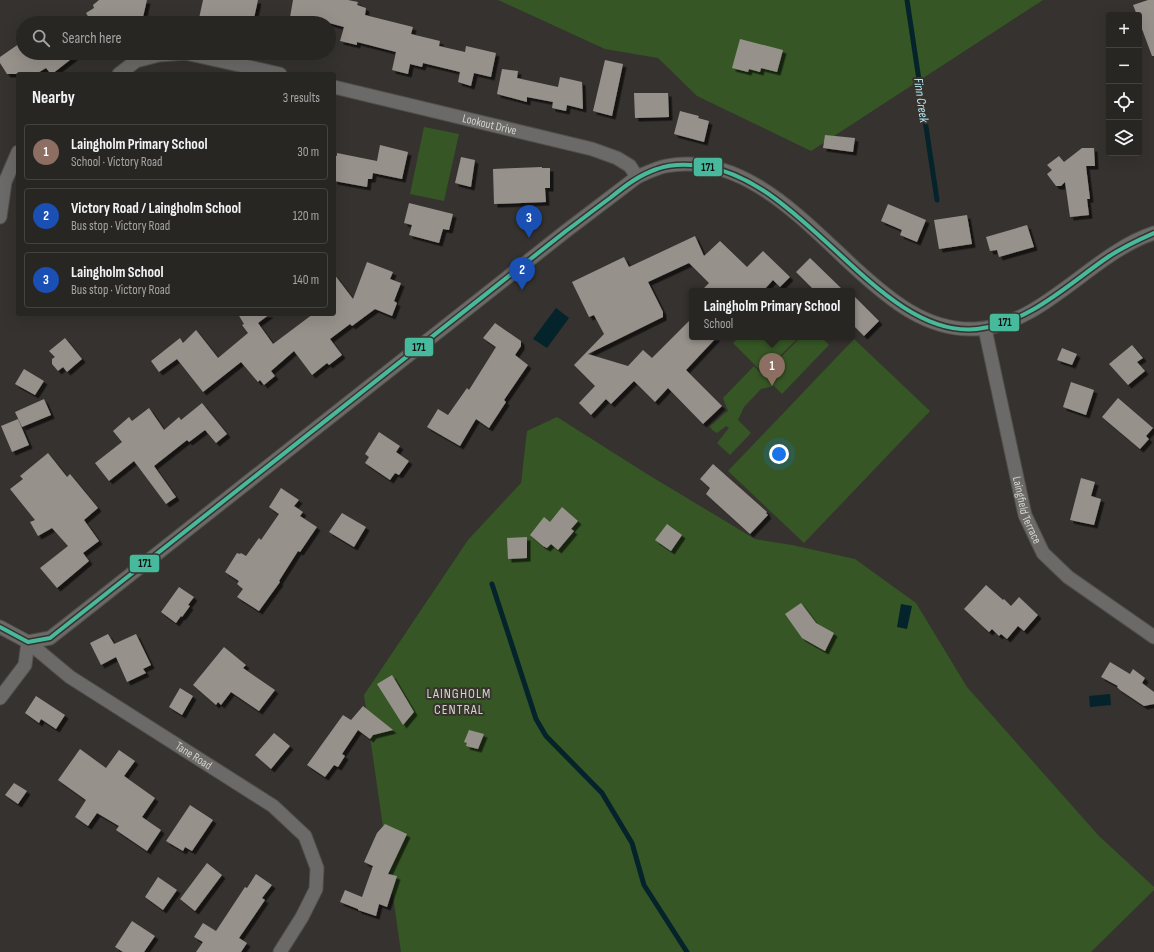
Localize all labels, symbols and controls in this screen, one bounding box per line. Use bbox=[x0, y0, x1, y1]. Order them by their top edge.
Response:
map controls bbox=[1106, 12, 1142, 156]
button: + bbox=[1106, 12, 1142, 48]
search box bbox=[16, 16, 336, 60]
icon: search bbox=[30, 27, 52, 49]
text: Search here bbox=[62, 29, 122, 48]
button: − bbox=[1106, 48, 1142, 84]
water label: Finn Creek bbox=[910, 77, 932, 125]
button: locate bbox=[1106, 84, 1142, 120]
text: Nearby bbox=[32, 88, 75, 108]
text: 3 results bbox=[283, 90, 320, 106]
street label: Lookout Drive bbox=[461, 111, 518, 139]
button: layers bbox=[1106, 120, 1142, 156]
text: Laingholm Primary School bbox=[71, 135, 207, 154]
text: 1 bbox=[43, 144, 49, 160]
text: 30 m bbox=[297, 144, 319, 160]
text: School · Victory Road bbox=[71, 154, 162, 170]
line badge: 171 bbox=[693, 157, 723, 177]
text: 171 bbox=[701, 161, 715, 174]
text: Victory Road / Laingholm School bbox=[71, 199, 241, 218]
pin: 3 bbox=[516, 205, 542, 238]
text: 2 bbox=[43, 208, 49, 224]
text: 120 m bbox=[293, 208, 319, 224]
text: Bus stop · Victory Road bbox=[71, 218, 170, 234]
pin: 2 bbox=[509, 257, 535, 290]
text: Laingholm School bbox=[71, 263, 164, 282]
text: 3 bbox=[43, 272, 49, 288]
text: 140 m bbox=[293, 272, 319, 288]
text: Bus stop · Victory Road bbox=[71, 282, 170, 298]
popup bbox=[689, 288, 855, 340]
text: Laingholm Primary School bbox=[704, 297, 840, 316]
line badge: 171 bbox=[989, 313, 1020, 332]
text: School bbox=[704, 316, 733, 332]
text: 171 bbox=[998, 316, 1012, 329]
line badge: 171 bbox=[404, 337, 434, 357]
text: 171 bbox=[412, 341, 426, 354]
pin: 1 bbox=[759, 353, 785, 386]
your location bbox=[769, 444, 789, 464]
street label: Laingfield Terrace bbox=[1009, 475, 1045, 547]
line badge: 171 bbox=[129, 554, 160, 573]
text: 171 bbox=[138, 557, 152, 570]
district label: LAINGHOLM CENTRAL bbox=[427, 685, 491, 718]
street label: Tane Road bbox=[172, 739, 215, 773]

